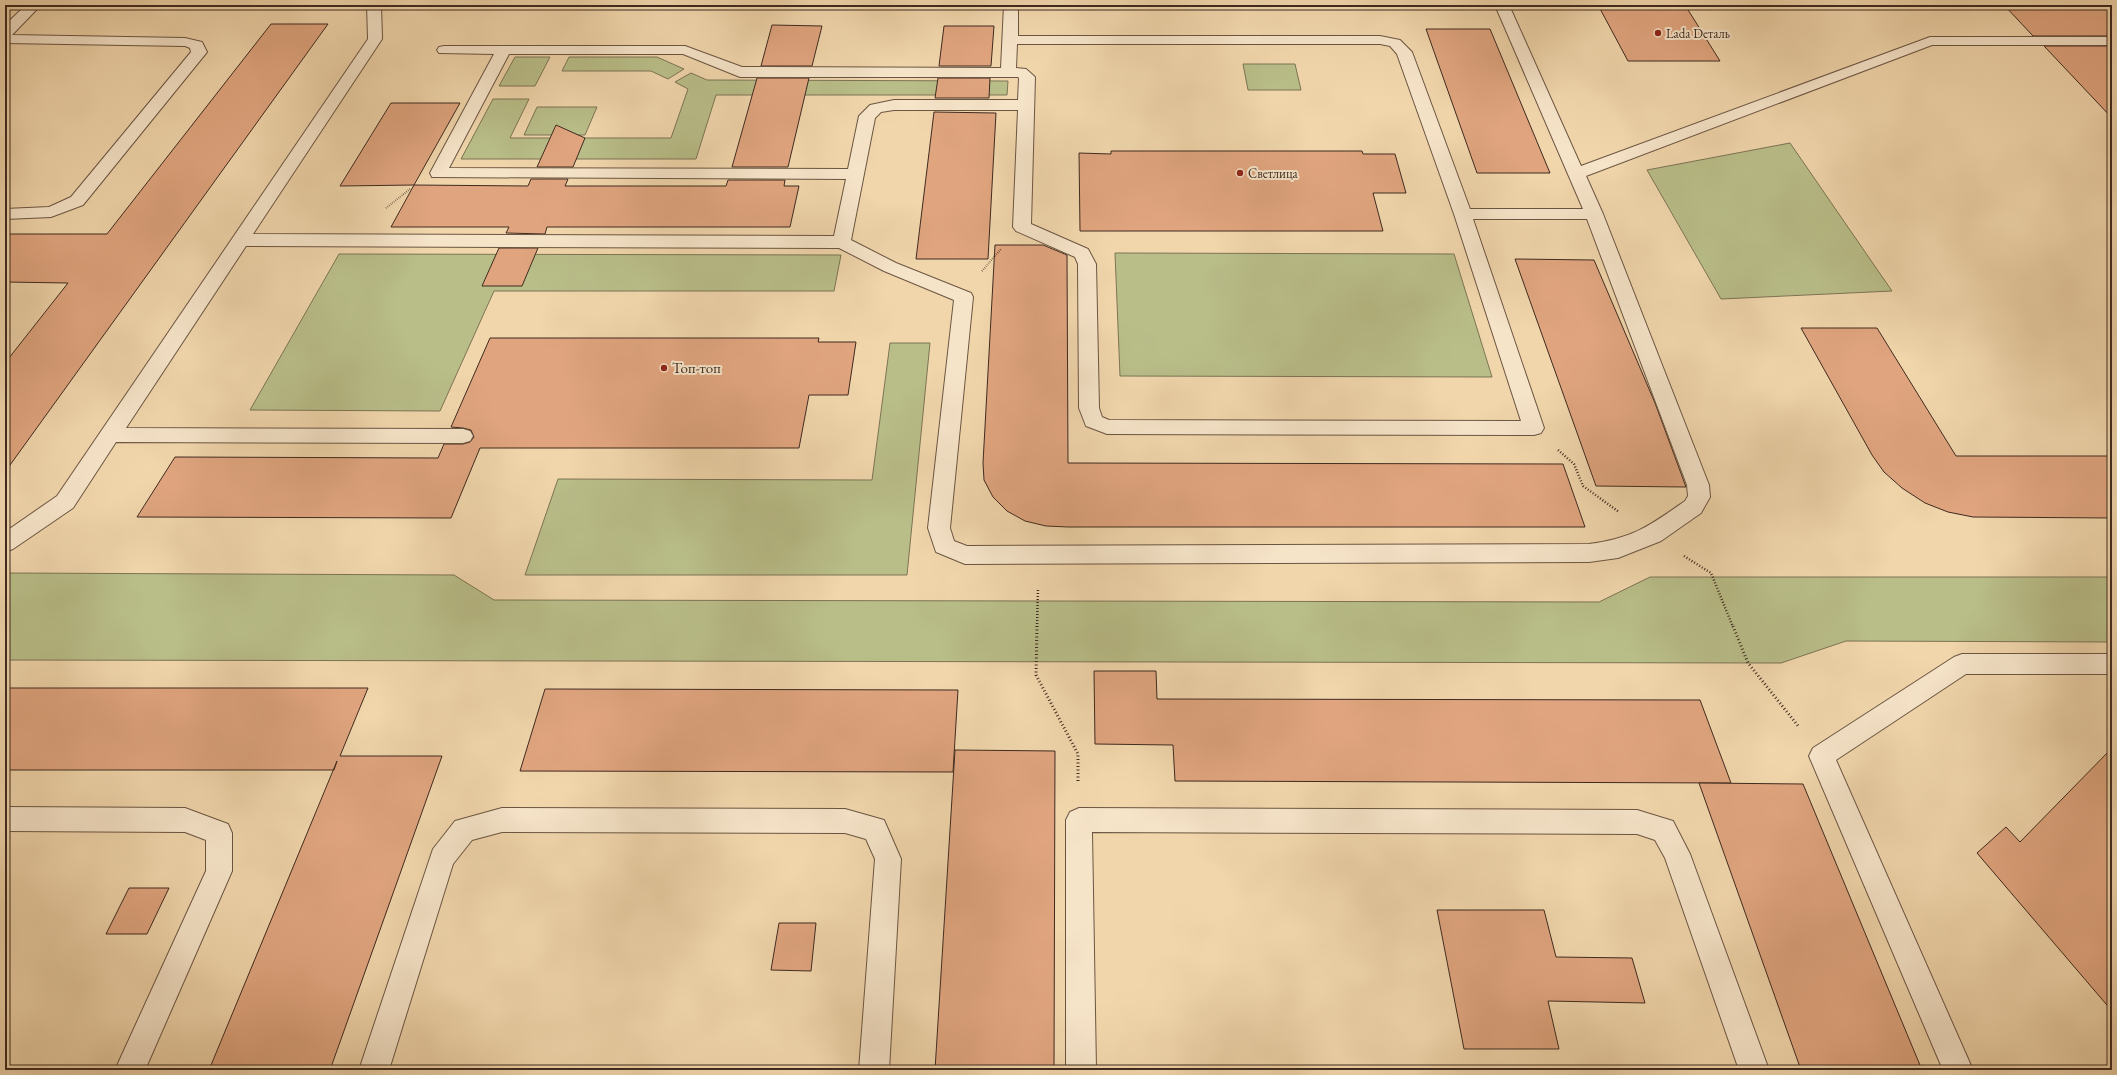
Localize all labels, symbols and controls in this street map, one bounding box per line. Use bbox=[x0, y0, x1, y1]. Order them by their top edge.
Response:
place label: Lada Dеталь bbox=[1666, 25, 1730, 42]
marker: Lada Dеталь bbox=[1653, 28, 1663, 38]
place label: Светлица bbox=[1248, 165, 1299, 182]
marker: Светлица bbox=[1235, 168, 1245, 178]
place label: Топ-топ bbox=[672, 358, 721, 377]
marker: Топ-топ bbox=[659, 363, 669, 373]

